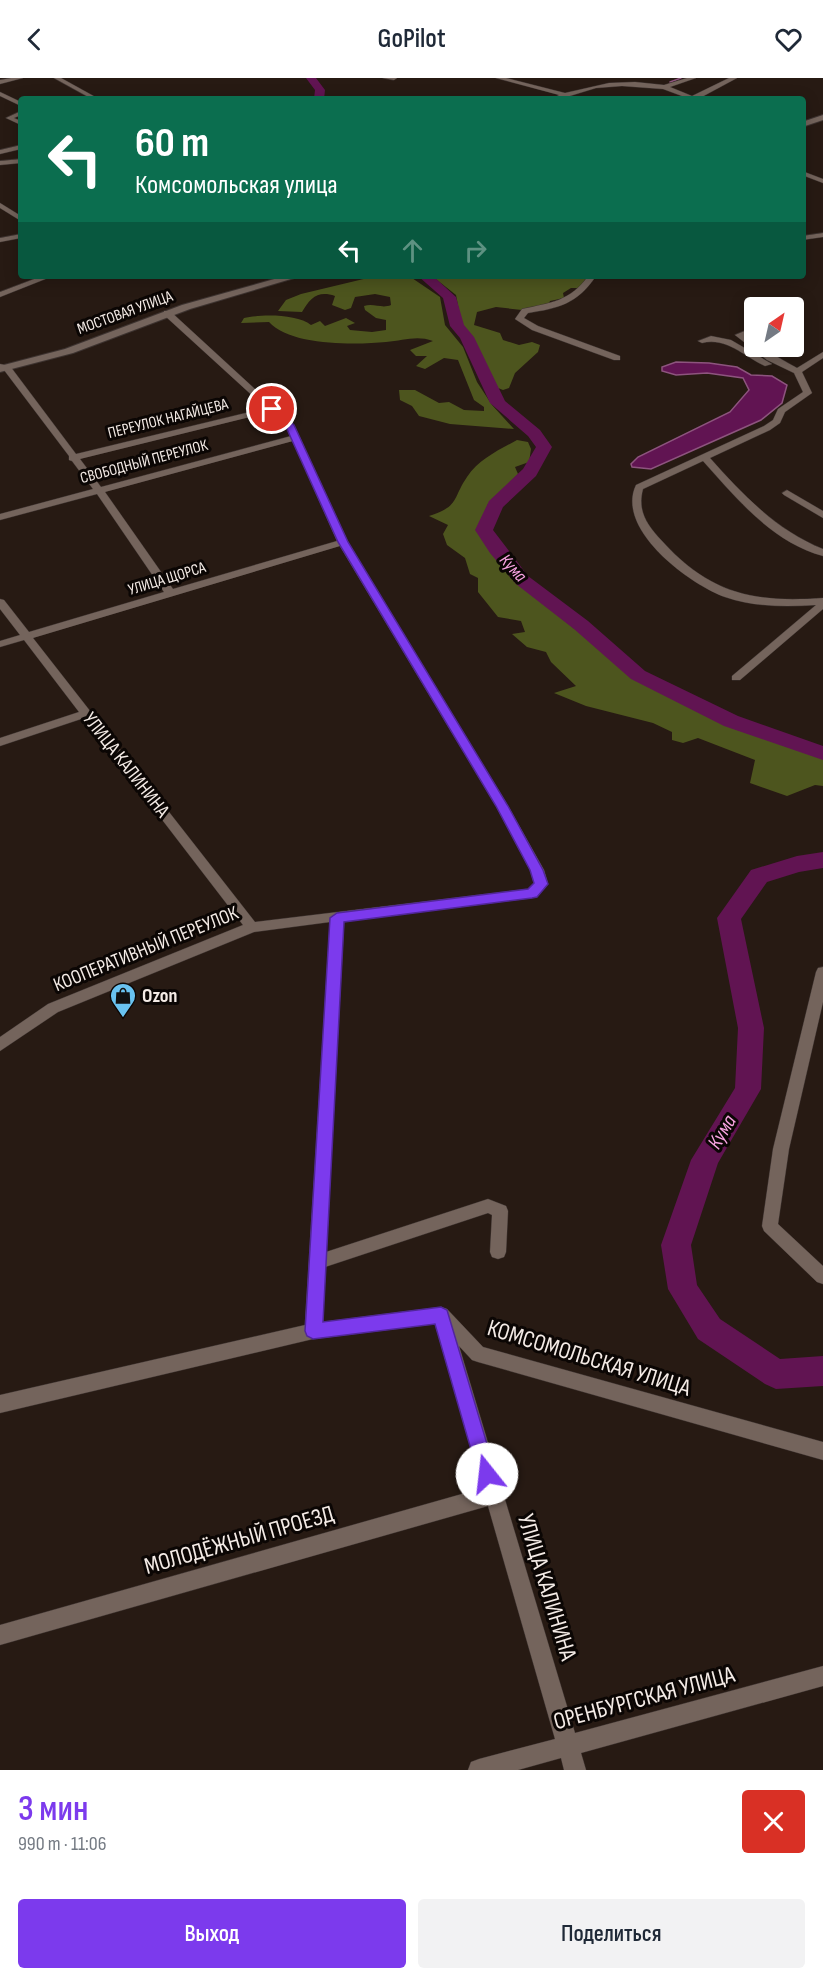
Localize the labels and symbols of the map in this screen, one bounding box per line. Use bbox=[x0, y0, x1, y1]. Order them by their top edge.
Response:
street label: МОСТОВАЯ УЛИЦА bbox=[75, 287, 175, 339]
north arrow bbox=[744, 297, 804, 357]
pin bbox=[246, 383, 297, 434]
street label: ПЕРЕУЛОК НАГАЙЦЕВА bbox=[106, 395, 230, 443]
street label: СВОБОДНЫЙ ПЕРЕУЛОК bbox=[78, 436, 211, 488]
water label: Кума bbox=[495, 550, 531, 587]
street label: УЛИЦА ЩОРСА bbox=[126, 558, 208, 600]
street label: УЛИЦА КАЛИНИНА bbox=[78, 708, 175, 823]
street label: КООПЕРАТИВНЫЙ ПЕРЕУЛОК bbox=[50, 901, 242, 997]
shop icon: Ozon bbox=[108, 981, 138, 1019]
place label: Ozon bbox=[142, 984, 177, 1008]
water label: Кума bbox=[702, 1110, 742, 1154]
street label: КОМСОМОЛЬСКАЯ УЛИЦА bbox=[484, 1313, 695, 1403]
position arrow bbox=[455, 1442, 519, 1506]
street label: МОЛОДЁЖНЫЙ ПРОЕЗД bbox=[141, 1499, 338, 1581]
street label: УЛИЦА КАЛИНИНА bbox=[511, 1510, 583, 1664]
street label: ОРЕНБУРГСКАЯ УЛИЦА bbox=[550, 1660, 739, 1736]

